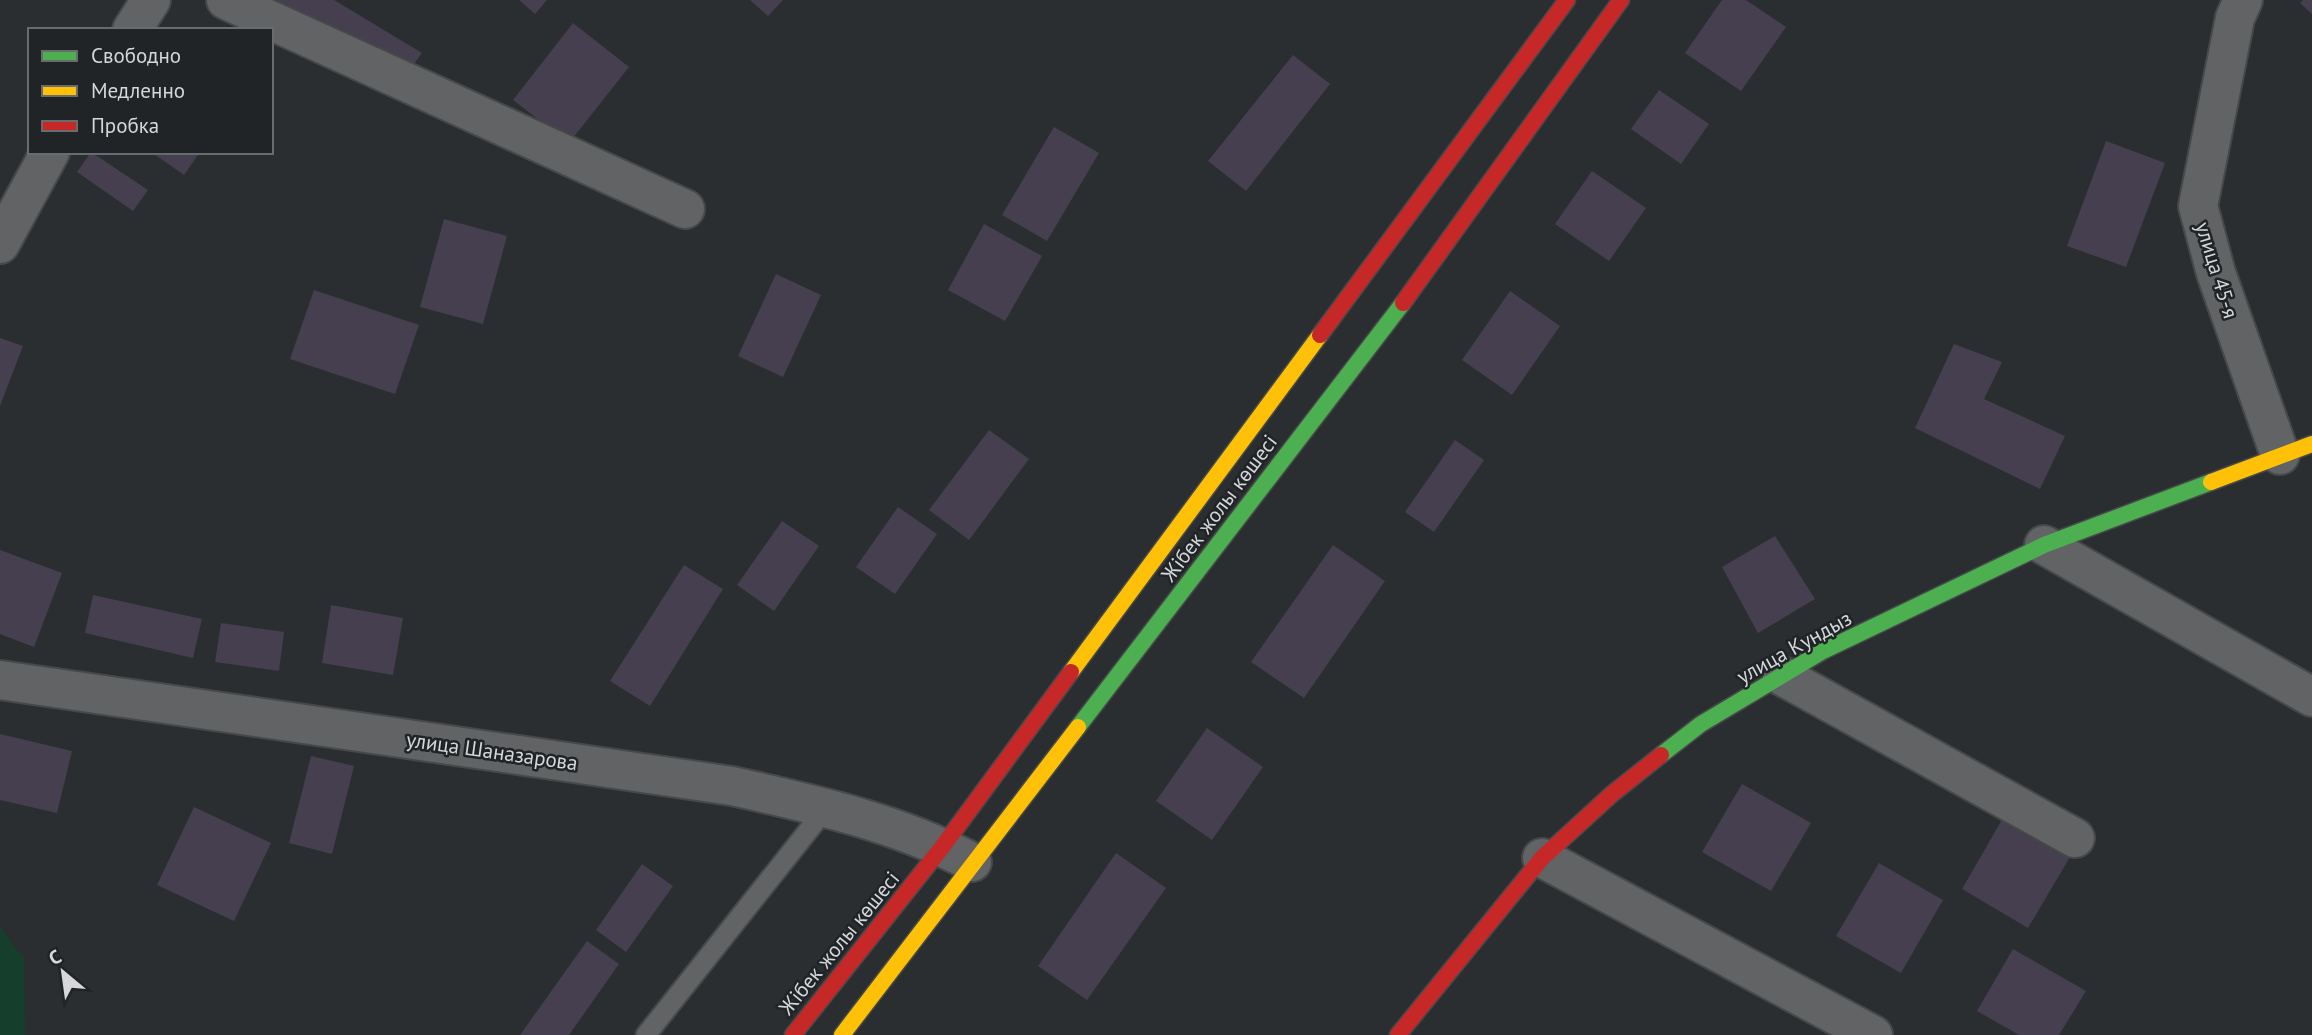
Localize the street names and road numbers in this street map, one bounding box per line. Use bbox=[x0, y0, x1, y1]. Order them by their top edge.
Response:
street label: улица 45-я bbox=[2190, 218, 2244, 322]
street label: Жібек жолы көшесі bbox=[1154, 429, 1283, 588]
street label: улица Кундыз bbox=[1732, 604, 1856, 690]
street label: улица Шаназарова bbox=[405, 726, 579, 776]
street label: Жібек жолы көшесі bbox=[772, 866, 905, 1021]

